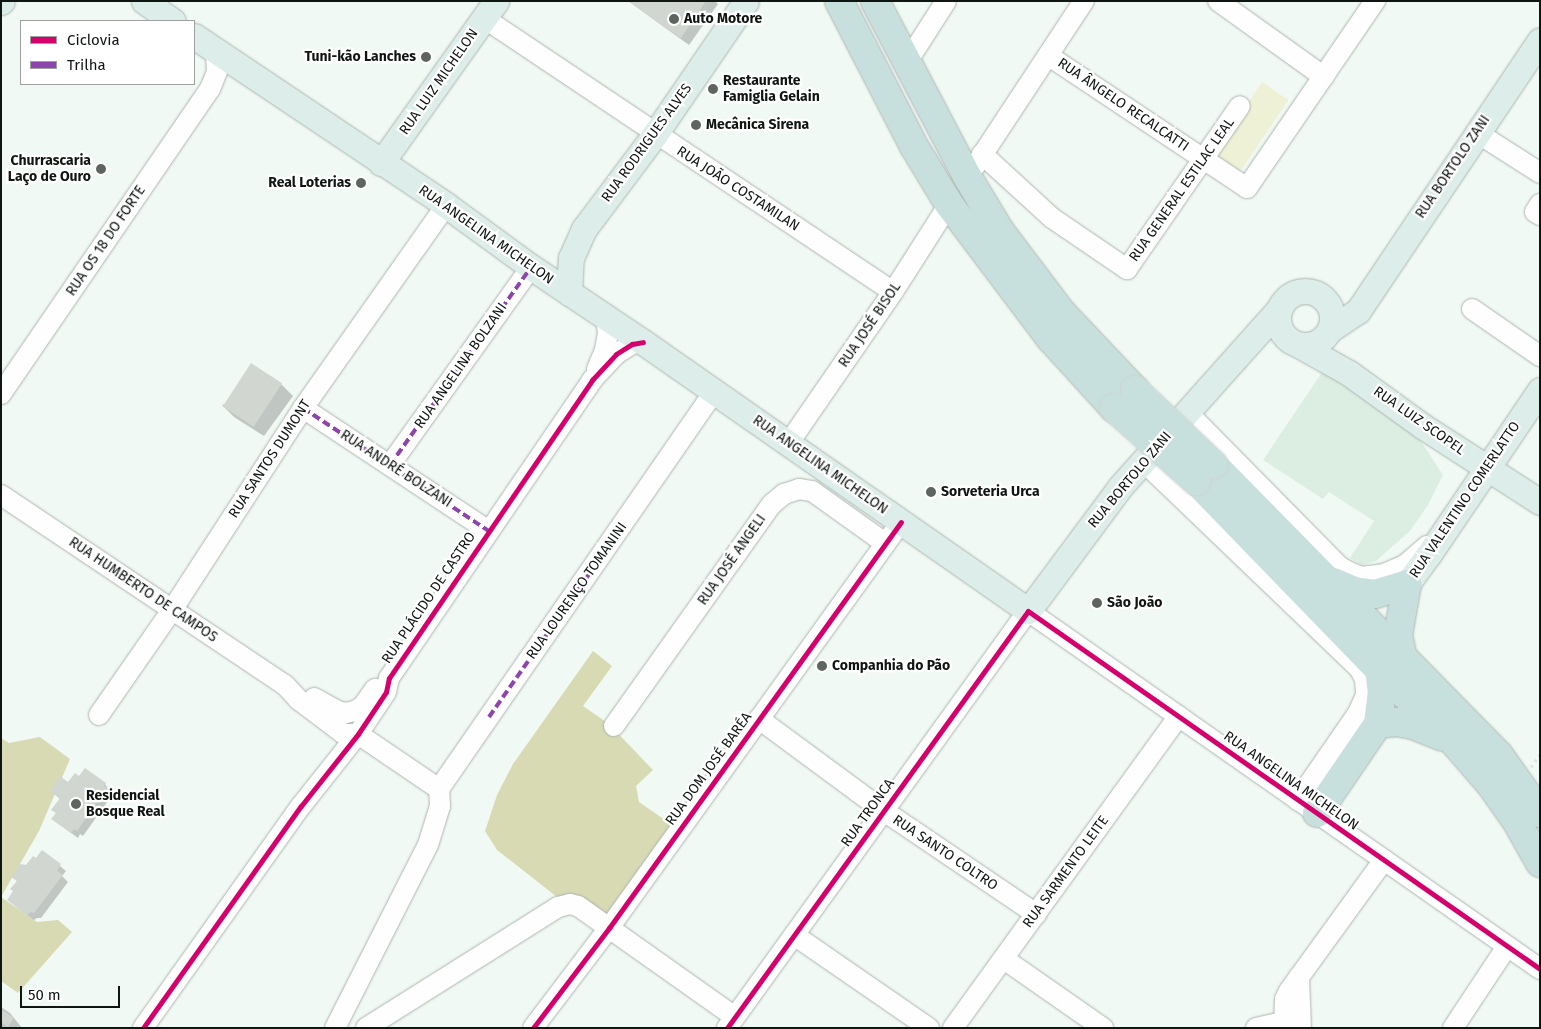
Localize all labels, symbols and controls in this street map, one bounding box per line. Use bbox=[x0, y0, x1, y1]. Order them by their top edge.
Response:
place label: Auto Motore bbox=[684, 11, 762, 27]
marker: Auto Motore bbox=[668, 13, 680, 25]
legend bbox=[20, 20, 195, 85]
street label: RUA LUIZ MICHELON bbox=[396, 26, 482, 138]
text: Ciclovia bbox=[67, 31, 120, 49]
place label: Tuni-kão Lanches bbox=[305, 49, 416, 65]
marker: Tuni-kão Lanches bbox=[420, 51, 432, 63]
street label: RUA ÂNGELO RECALCATTI bbox=[1054, 55, 1192, 155]
text: Trilha bbox=[67, 56, 106, 74]
place label: Restaurante Famiglia Gelain bbox=[723, 73, 820, 105]
street label: RUA RODRIGUES ALVES bbox=[598, 80, 696, 206]
marker: Restaurante Famiglia Gelain bbox=[707, 83, 719, 95]
street label: RUA BORTOLO ZANI bbox=[1412, 112, 1494, 222]
street label: RUA GENERAL ESTILAC LEAL bbox=[1126, 115, 1238, 265]
place label: Mecânica Sirena bbox=[706, 117, 809, 133]
marker: Mecânica Sirena bbox=[690, 119, 702, 131]
street label: RUA JOÃO COSTAMILAN bbox=[673, 143, 803, 235]
place label: Churrascaria Laço de Ouro bbox=[8, 153, 91, 186]
marker: Churrascaria Laço de Ouro bbox=[95, 163, 107, 175]
place label: Real Loterias bbox=[268, 175, 351, 191]
marker: Real Loterias bbox=[355, 177, 367, 189]
street label: RUA ANGELINA MICHELON bbox=[415, 182, 557, 288]
street label: RUA OS 18 DO FORTE bbox=[63, 183, 149, 299]
street label: RUA JOSÉ BISOL bbox=[835, 279, 905, 371]
street label: RUA ANGELINA BOLZANI bbox=[411, 300, 511, 432]
street label: RUA LUIZ SCOPEL bbox=[1370, 383, 1468, 459]
street label: RUA SANTOS DUMONT bbox=[225, 397, 315, 521]
street label: RUA ANGELINA MICHELON bbox=[749, 412, 891, 518]
street label: RUA VALENTINO COMERLATTO bbox=[1406, 419, 1524, 581]
street label: RUA ANDRÉ BOLZANI bbox=[337, 427, 455, 511]
street label: RUA BORTOLO ZANI bbox=[1085, 428, 1175, 532]
place label: Sorveteria Urca bbox=[941, 484, 1040, 500]
marker: Sorveteria Urca bbox=[925, 486, 937, 498]
street label: RUA JOSÉ ANGELI bbox=[694, 511, 770, 609]
street label: RUA LOURENÇO TOMANINI bbox=[523, 519, 631, 663]
street label: RUA PLÁCIDO DE CASTRO bbox=[379, 529, 479, 667]
street label: RUA HUMBERTO DE CAMPOS bbox=[65, 534, 221, 646]
place label: São João bbox=[1107, 595, 1162, 611]
marker: São João bbox=[1091, 597, 1103, 609]
place label: Companhia do Pão bbox=[832, 658, 950, 674]
marker: Companhia do Pão bbox=[816, 660, 828, 672]
street label: RUA DOM JOSÉ BARÉA bbox=[662, 709, 756, 829]
street label: RUA ANGELINA MICHELON bbox=[1220, 728, 1362, 834]
street label: RUA TRONCA bbox=[838, 776, 898, 850]
place label: Residencial Bosque Real bbox=[86, 788, 165, 820]
marker: Residencial Bosque Real bbox=[70, 798, 82, 810]
street label: RUA SANTO COLTRO bbox=[889, 812, 1001, 894]
street label: RUA SARMENTO LEITE bbox=[1020, 813, 1112, 931]
scale bar bbox=[22, 976, 122, 1008]
text: 50 m bbox=[28, 986, 61, 1004]

